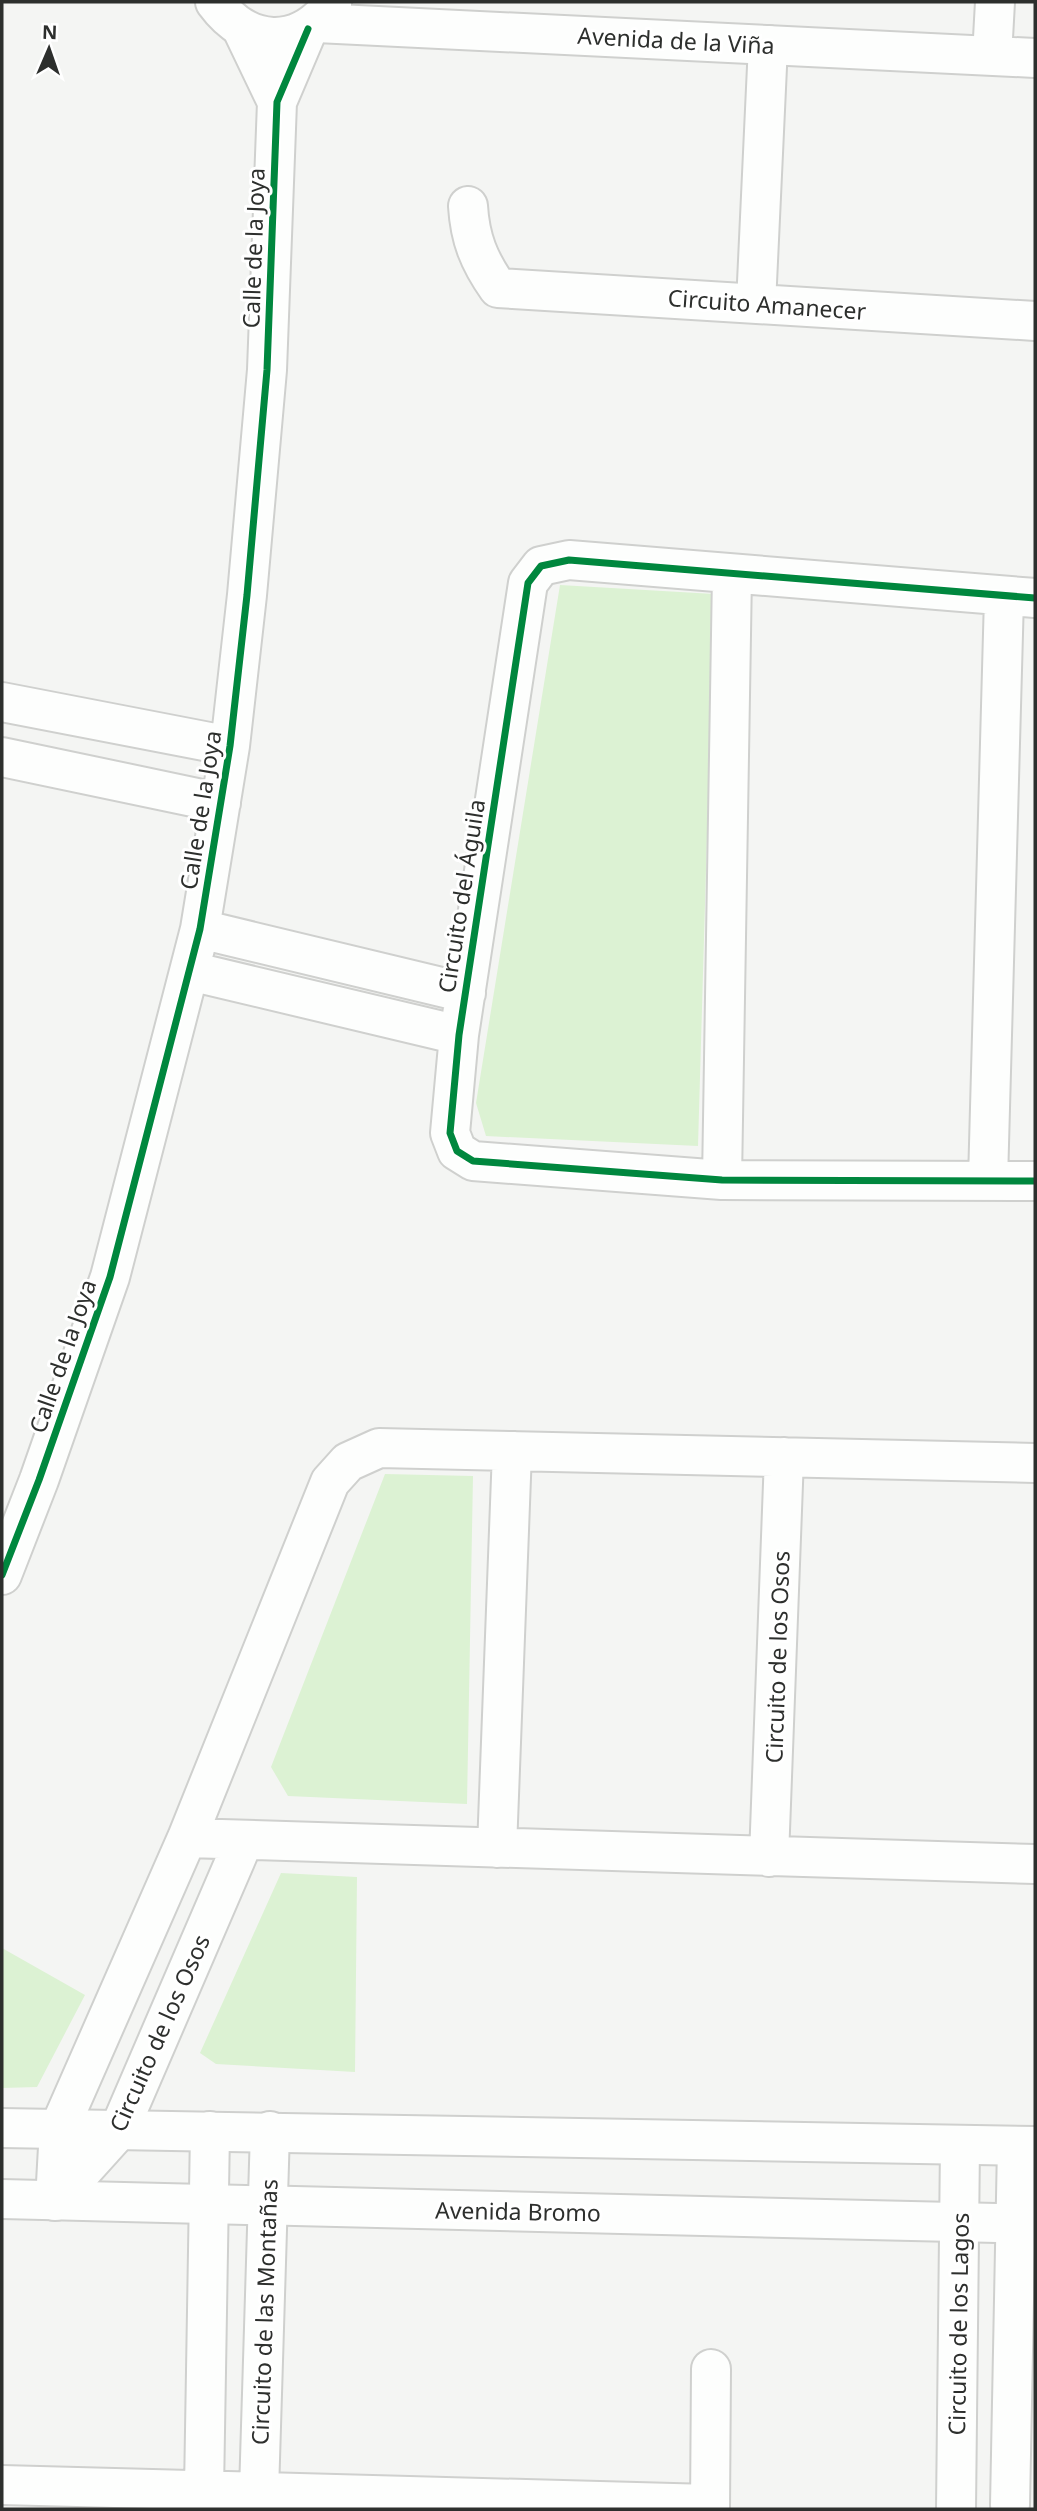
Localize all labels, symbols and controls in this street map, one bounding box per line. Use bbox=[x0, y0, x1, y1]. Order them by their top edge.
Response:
north arrow bbox=[14, 14, 84, 84]
text: N bbox=[41, 19, 58, 45]
street label: Avenida de la Viña bbox=[577, 19, 775, 61]
street label: Calle de la Joya bbox=[234, 167, 272, 329]
street label: Circuito Amanecer bbox=[667, 281, 868, 327]
street label: Calle de la Joya bbox=[172, 728, 228, 892]
street label: Circuito del Águila bbox=[430, 797, 492, 995]
street label: Calle de la Joya bbox=[21, 1275, 103, 1437]
street label: Circuito de los Osos bbox=[757, 1550, 797, 1764]
street label: Circuito de los Osos bbox=[101, 1929, 217, 2137]
street label: Circuito de las Montañas bbox=[243, 2178, 285, 2446]
street label: Avenida Bromo bbox=[435, 2194, 601, 2228]
street label: Circuito de los Lagos bbox=[940, 2212, 976, 2436]

